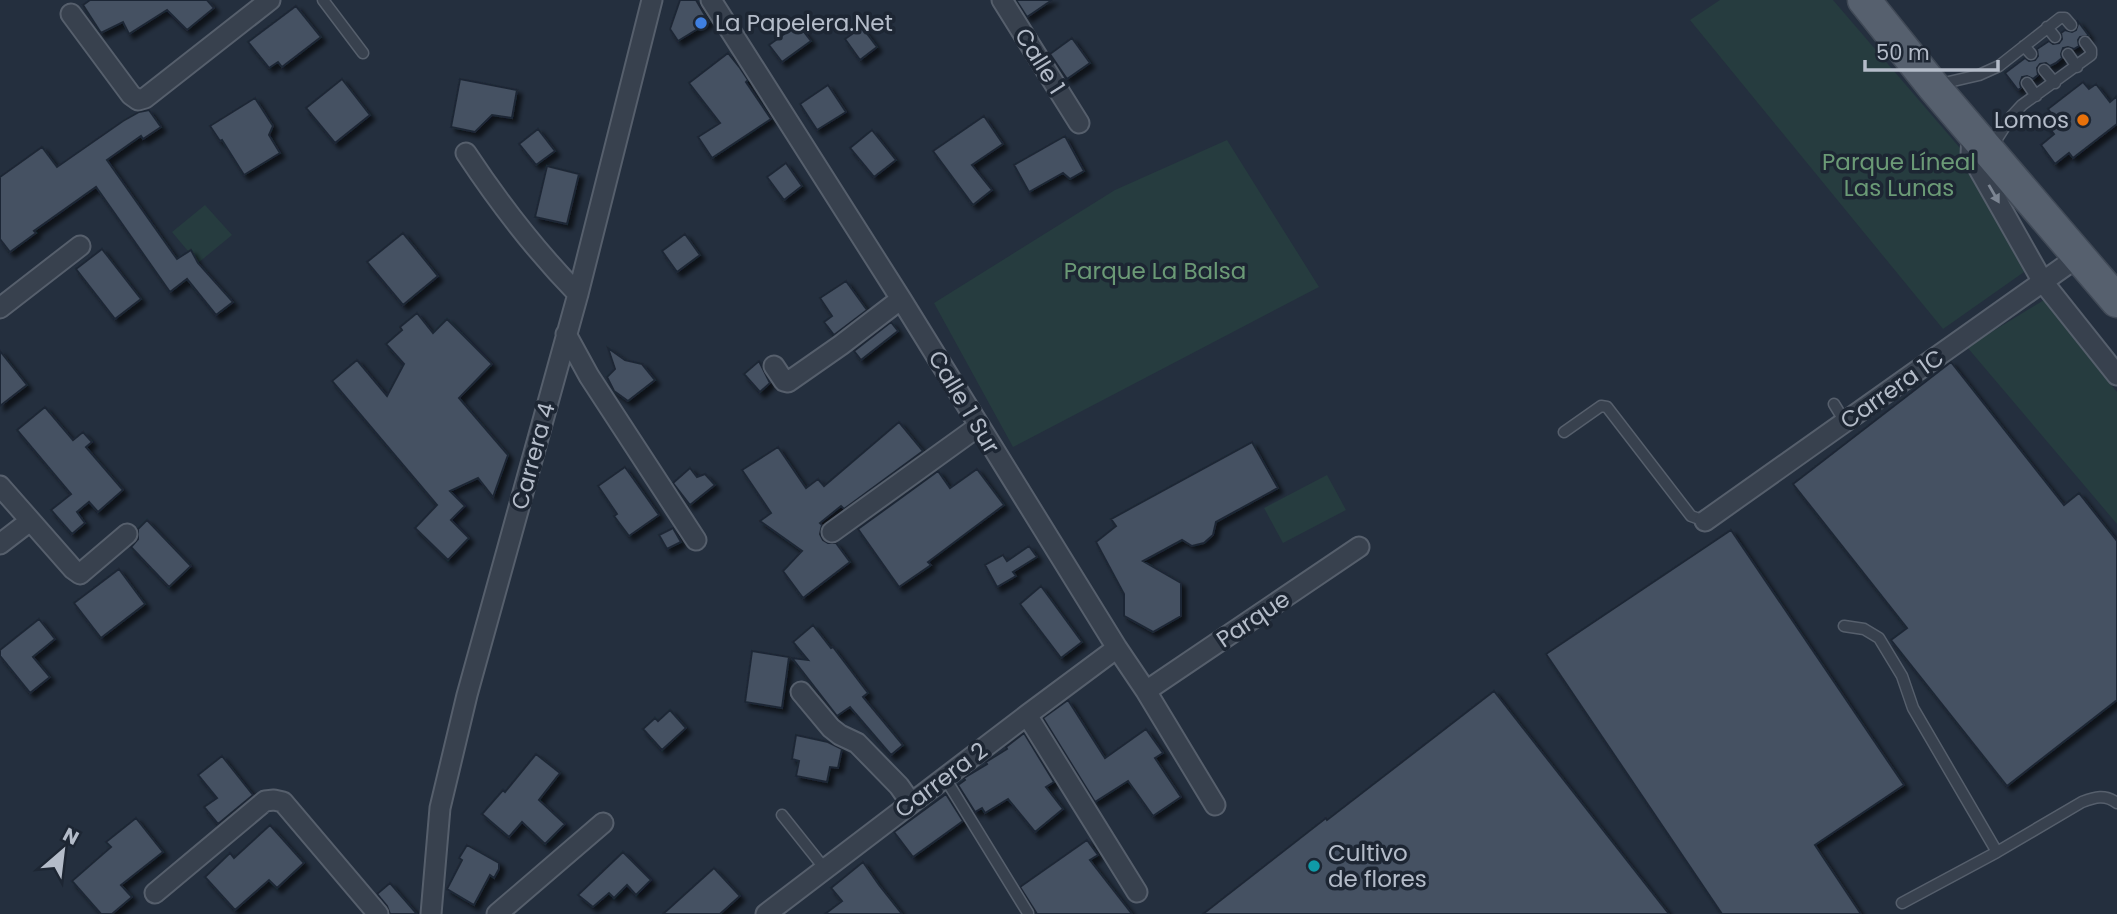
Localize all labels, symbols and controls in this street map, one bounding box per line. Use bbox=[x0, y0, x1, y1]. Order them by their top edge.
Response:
place label: La Papelera.Net bbox=[715, 7, 893, 39]
marker: La Papelera.Net bbox=[693, 15, 709, 31]
street label: Calle 1 bbox=[1007, 22, 1073, 100]
scale bar bbox=[1865, 28, 1998, 72]
text: 50 m bbox=[1876, 38, 1930, 67]
place label: Lomos bbox=[1994, 104, 2069, 136]
marker: Lomos bbox=[2075, 112, 2091, 128]
park label: Parque Líneal Las Lunas bbox=[1822, 146, 1976, 204]
one-way arrow bbox=[1988, 185, 2001, 204]
park label: Parque La Balsa bbox=[1064, 255, 1246, 287]
street label: Carrera 1C bbox=[1834, 341, 1950, 437]
street label: Calle 1 Sur bbox=[921, 344, 1007, 460]
street label: Carrera 4 bbox=[503, 399, 563, 513]
street label: Parque bbox=[1210, 583, 1296, 655]
street label: Carrera 2 bbox=[888, 735, 994, 825]
north arrow bbox=[28, 816, 98, 886]
text: N bbox=[58, 821, 83, 852]
place label: Cultivo de flores bbox=[1328, 837, 1427, 895]
marker: Cultivo de flores bbox=[1306, 858, 1322, 874]

